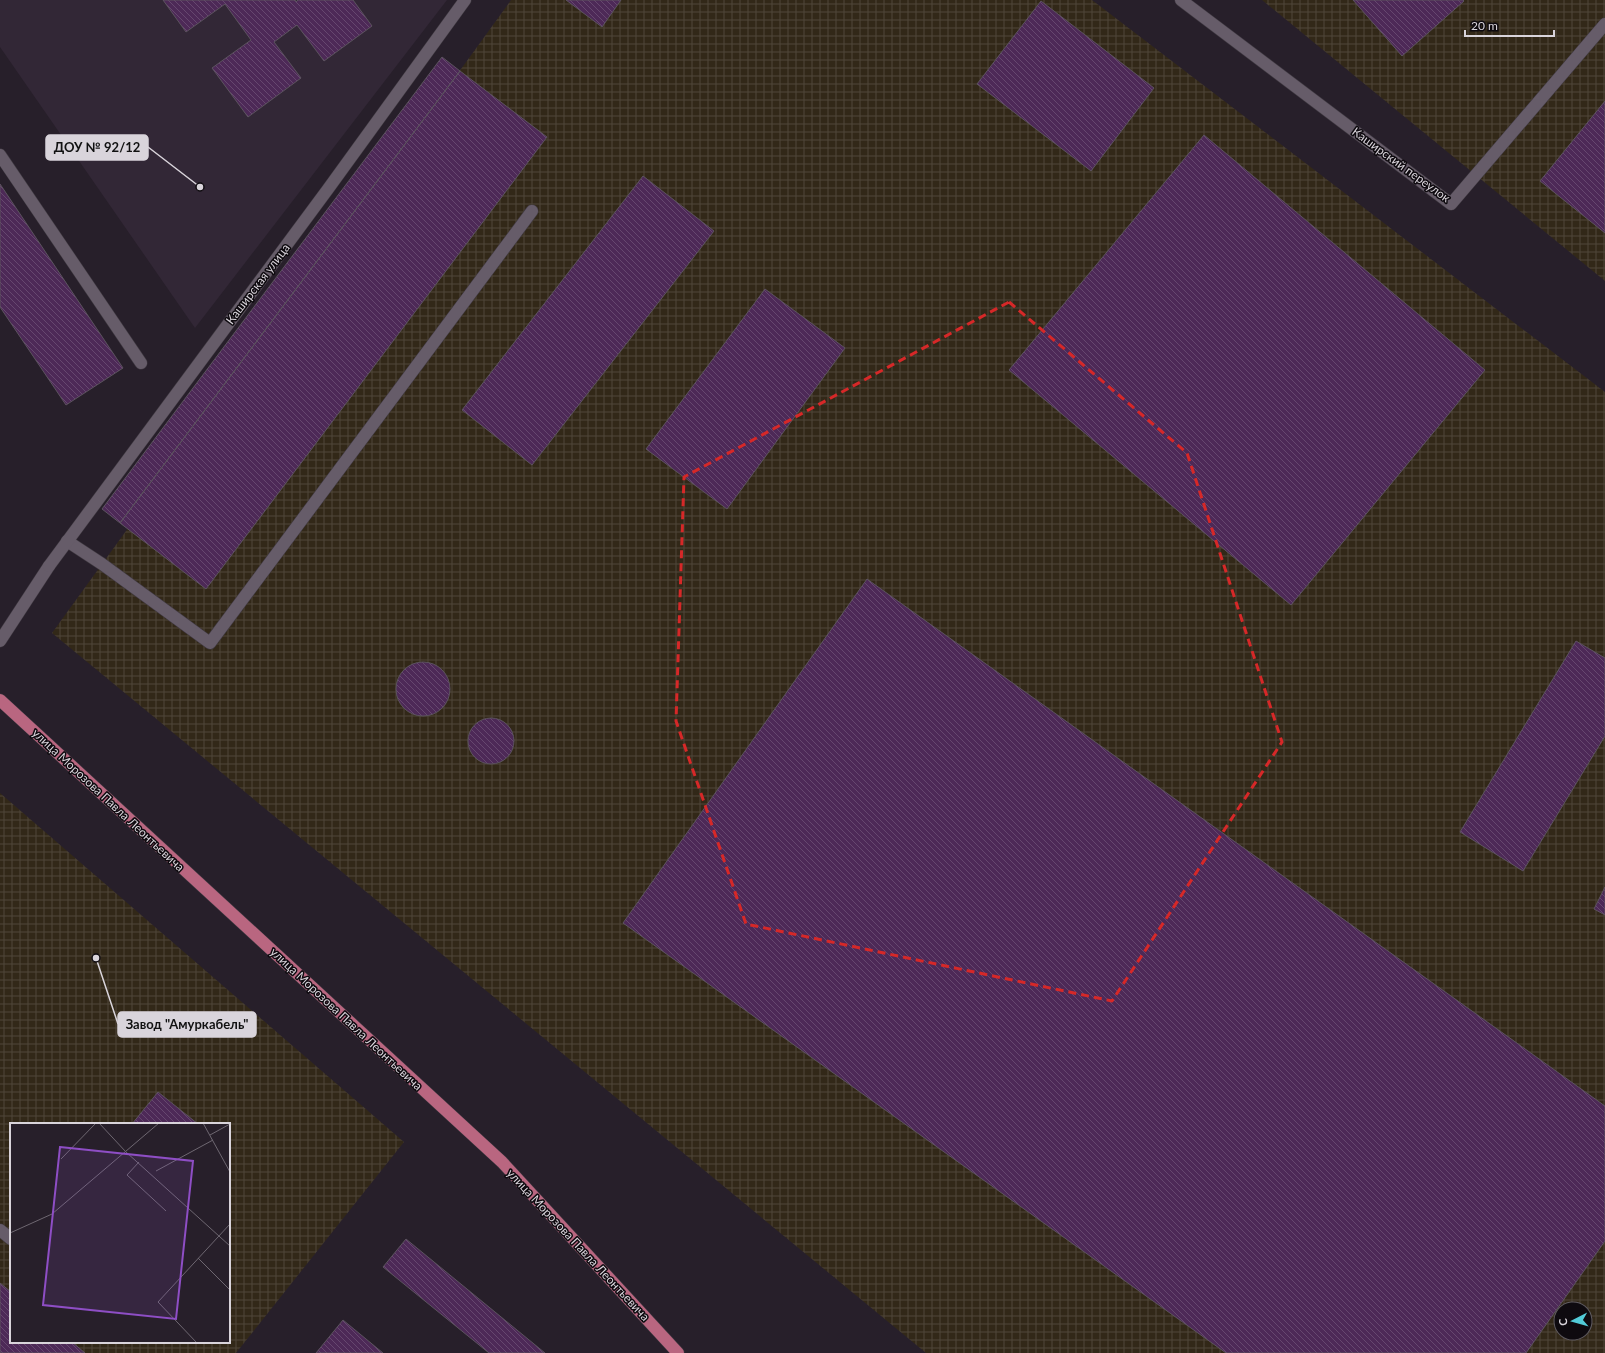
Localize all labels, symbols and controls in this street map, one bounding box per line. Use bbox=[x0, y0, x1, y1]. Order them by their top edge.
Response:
scale bar bbox=[1465, 12, 1554, 38]
text: 20 m bbox=[1471, 18, 1498, 33]
street label: Каширский переулок bbox=[1349, 124, 1454, 206]
callout: ДОУ № 92/12 bbox=[46, 135, 148, 160]
text: ДОУ № 92/12 bbox=[54, 139, 140, 155]
street label: Каширская улица bbox=[222, 240, 293, 327]
street label: улица Морозова Павла Леонтьевича bbox=[29, 725, 187, 874]
street label: улица Морозова Павла Леонтьевича bbox=[267, 944, 425, 1093]
callout: Завод "Амуркабель" bbox=[118, 1012, 256, 1037]
text: Завод "Амуркабель" bbox=[126, 1016, 248, 1032]
inset map bbox=[10, 1123, 230, 1343]
street label: улица Морозова Павла Леонтьевича bbox=[504, 1166, 653, 1324]
north arrow bbox=[1553, 1301, 1593, 1341]
text: С bbox=[1556, 1317, 1569, 1326]

